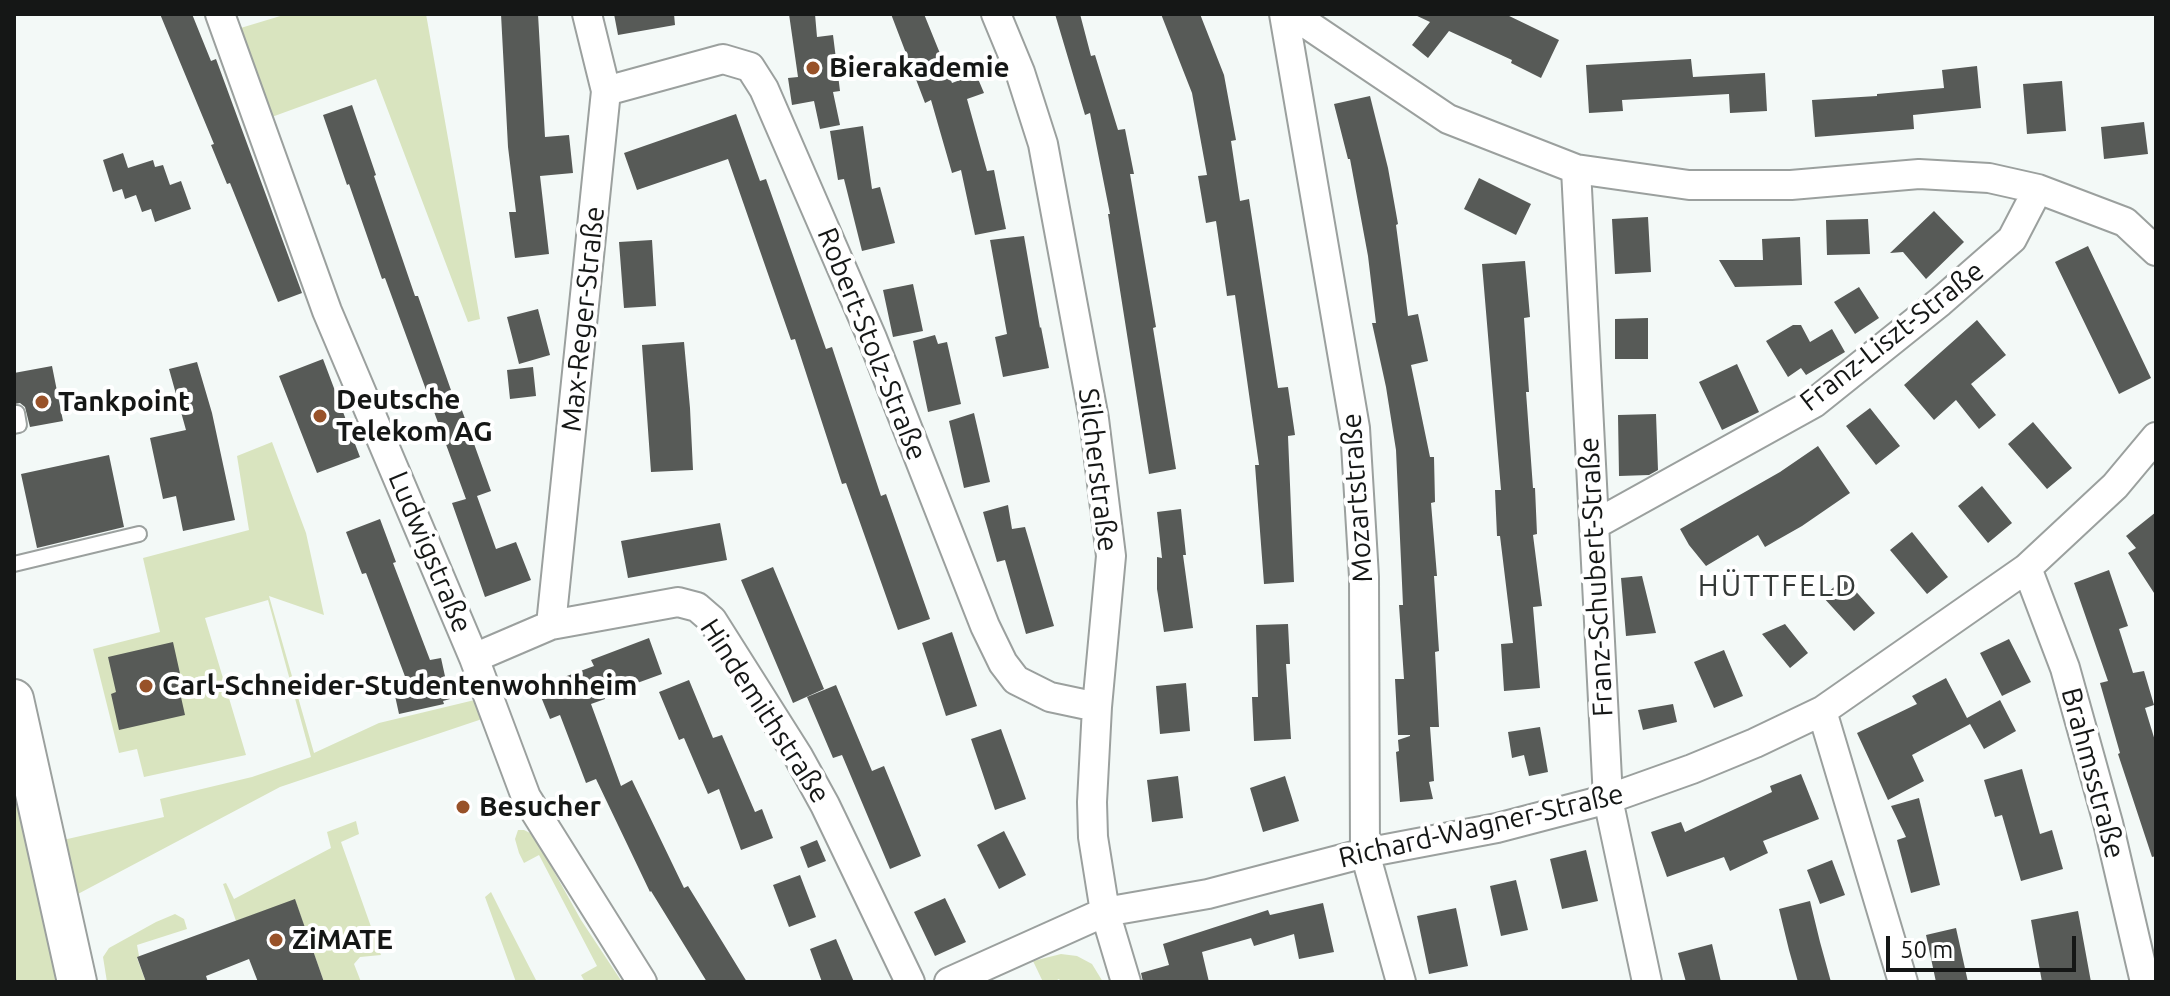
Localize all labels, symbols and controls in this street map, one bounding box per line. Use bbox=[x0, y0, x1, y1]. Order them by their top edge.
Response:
place label: Bierakademie bbox=[829, 51, 1010, 85]
marker: Bierakademie bbox=[804, 59, 822, 77]
street label: Max-Reger-Straße bbox=[554, 205, 612, 433]
street label: Robert-Stolz-Straße bbox=[810, 223, 934, 465]
street label: Franz-Liszt-Straße bbox=[1794, 254, 1990, 418]
place label: Deutsche Telekom AG bbox=[336, 383, 493, 449]
place label: Tankpoint bbox=[58, 385, 190, 419]
street label: Silcherstraße bbox=[1071, 386, 1125, 554]
marker: Tankpoint bbox=[33, 393, 51, 411]
marker: Deutsche Telekom AG bbox=[311, 407, 329, 425]
street label: Mozartstraße bbox=[1334, 412, 1380, 584]
street label: Franz-Schubert-Straße bbox=[1572, 436, 1620, 718]
street label: Ludwigstraße bbox=[381, 466, 479, 638]
district label: HÜTTFELD bbox=[1698, 568, 1858, 604]
street label: Hindemithstraße bbox=[693, 613, 837, 809]
place label: Carl-Schneider-Studentenwohnheim bbox=[162, 669, 637, 703]
marker: Carl-Schneider-Studentenwohnheim bbox=[137, 677, 155, 695]
street label: Brahmsstraße bbox=[2054, 684, 2132, 862]
street label: Richard-Wagner-Straße bbox=[1335, 777, 1627, 875]
place label: Besucher bbox=[479, 790, 601, 824]
marker: Besucher bbox=[454, 798, 472, 816]
scale bar bbox=[1890, 920, 2080, 970]
place label: ZiMATE bbox=[292, 923, 393, 957]
marker: ZiMATE bbox=[267, 931, 285, 949]
text: 50 m bbox=[1900, 936, 1953, 963]

